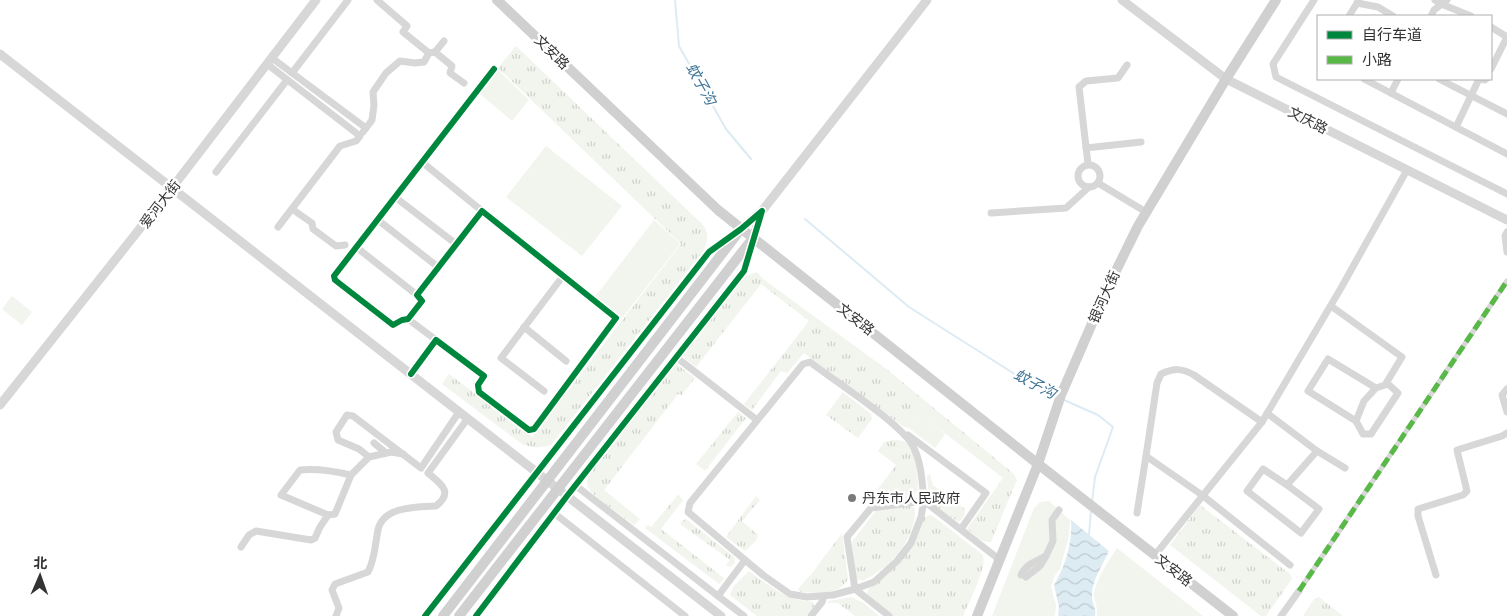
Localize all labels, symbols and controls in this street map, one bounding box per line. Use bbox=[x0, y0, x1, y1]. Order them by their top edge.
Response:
legend bbox=[1317, 15, 1492, 80]
text: 自行车道 bbox=[1362, 26, 1422, 44]
street label: 文安路 bbox=[531, 32, 573, 72]
text: 小路 bbox=[1362, 51, 1392, 69]
water label: 蚊子沟 bbox=[682, 60, 721, 110]
street label: 文庆路 bbox=[1286, 103, 1330, 137]
street label: 爱河大街 bbox=[136, 177, 184, 231]
street label: 银河大街 bbox=[1085, 268, 1123, 326]
street label: 文安路 bbox=[835, 300, 877, 338]
water label: 蚊子沟 bbox=[1011, 365, 1061, 403]
place label: 丹东市人民政府 bbox=[862, 490, 960, 506]
marker: 丹东市人民政府 bbox=[846, 492, 858, 504]
north arrow bbox=[15, 551, 65, 601]
street label: 文安路 bbox=[1153, 551, 1195, 589]
text: 北 bbox=[33, 555, 48, 571]

